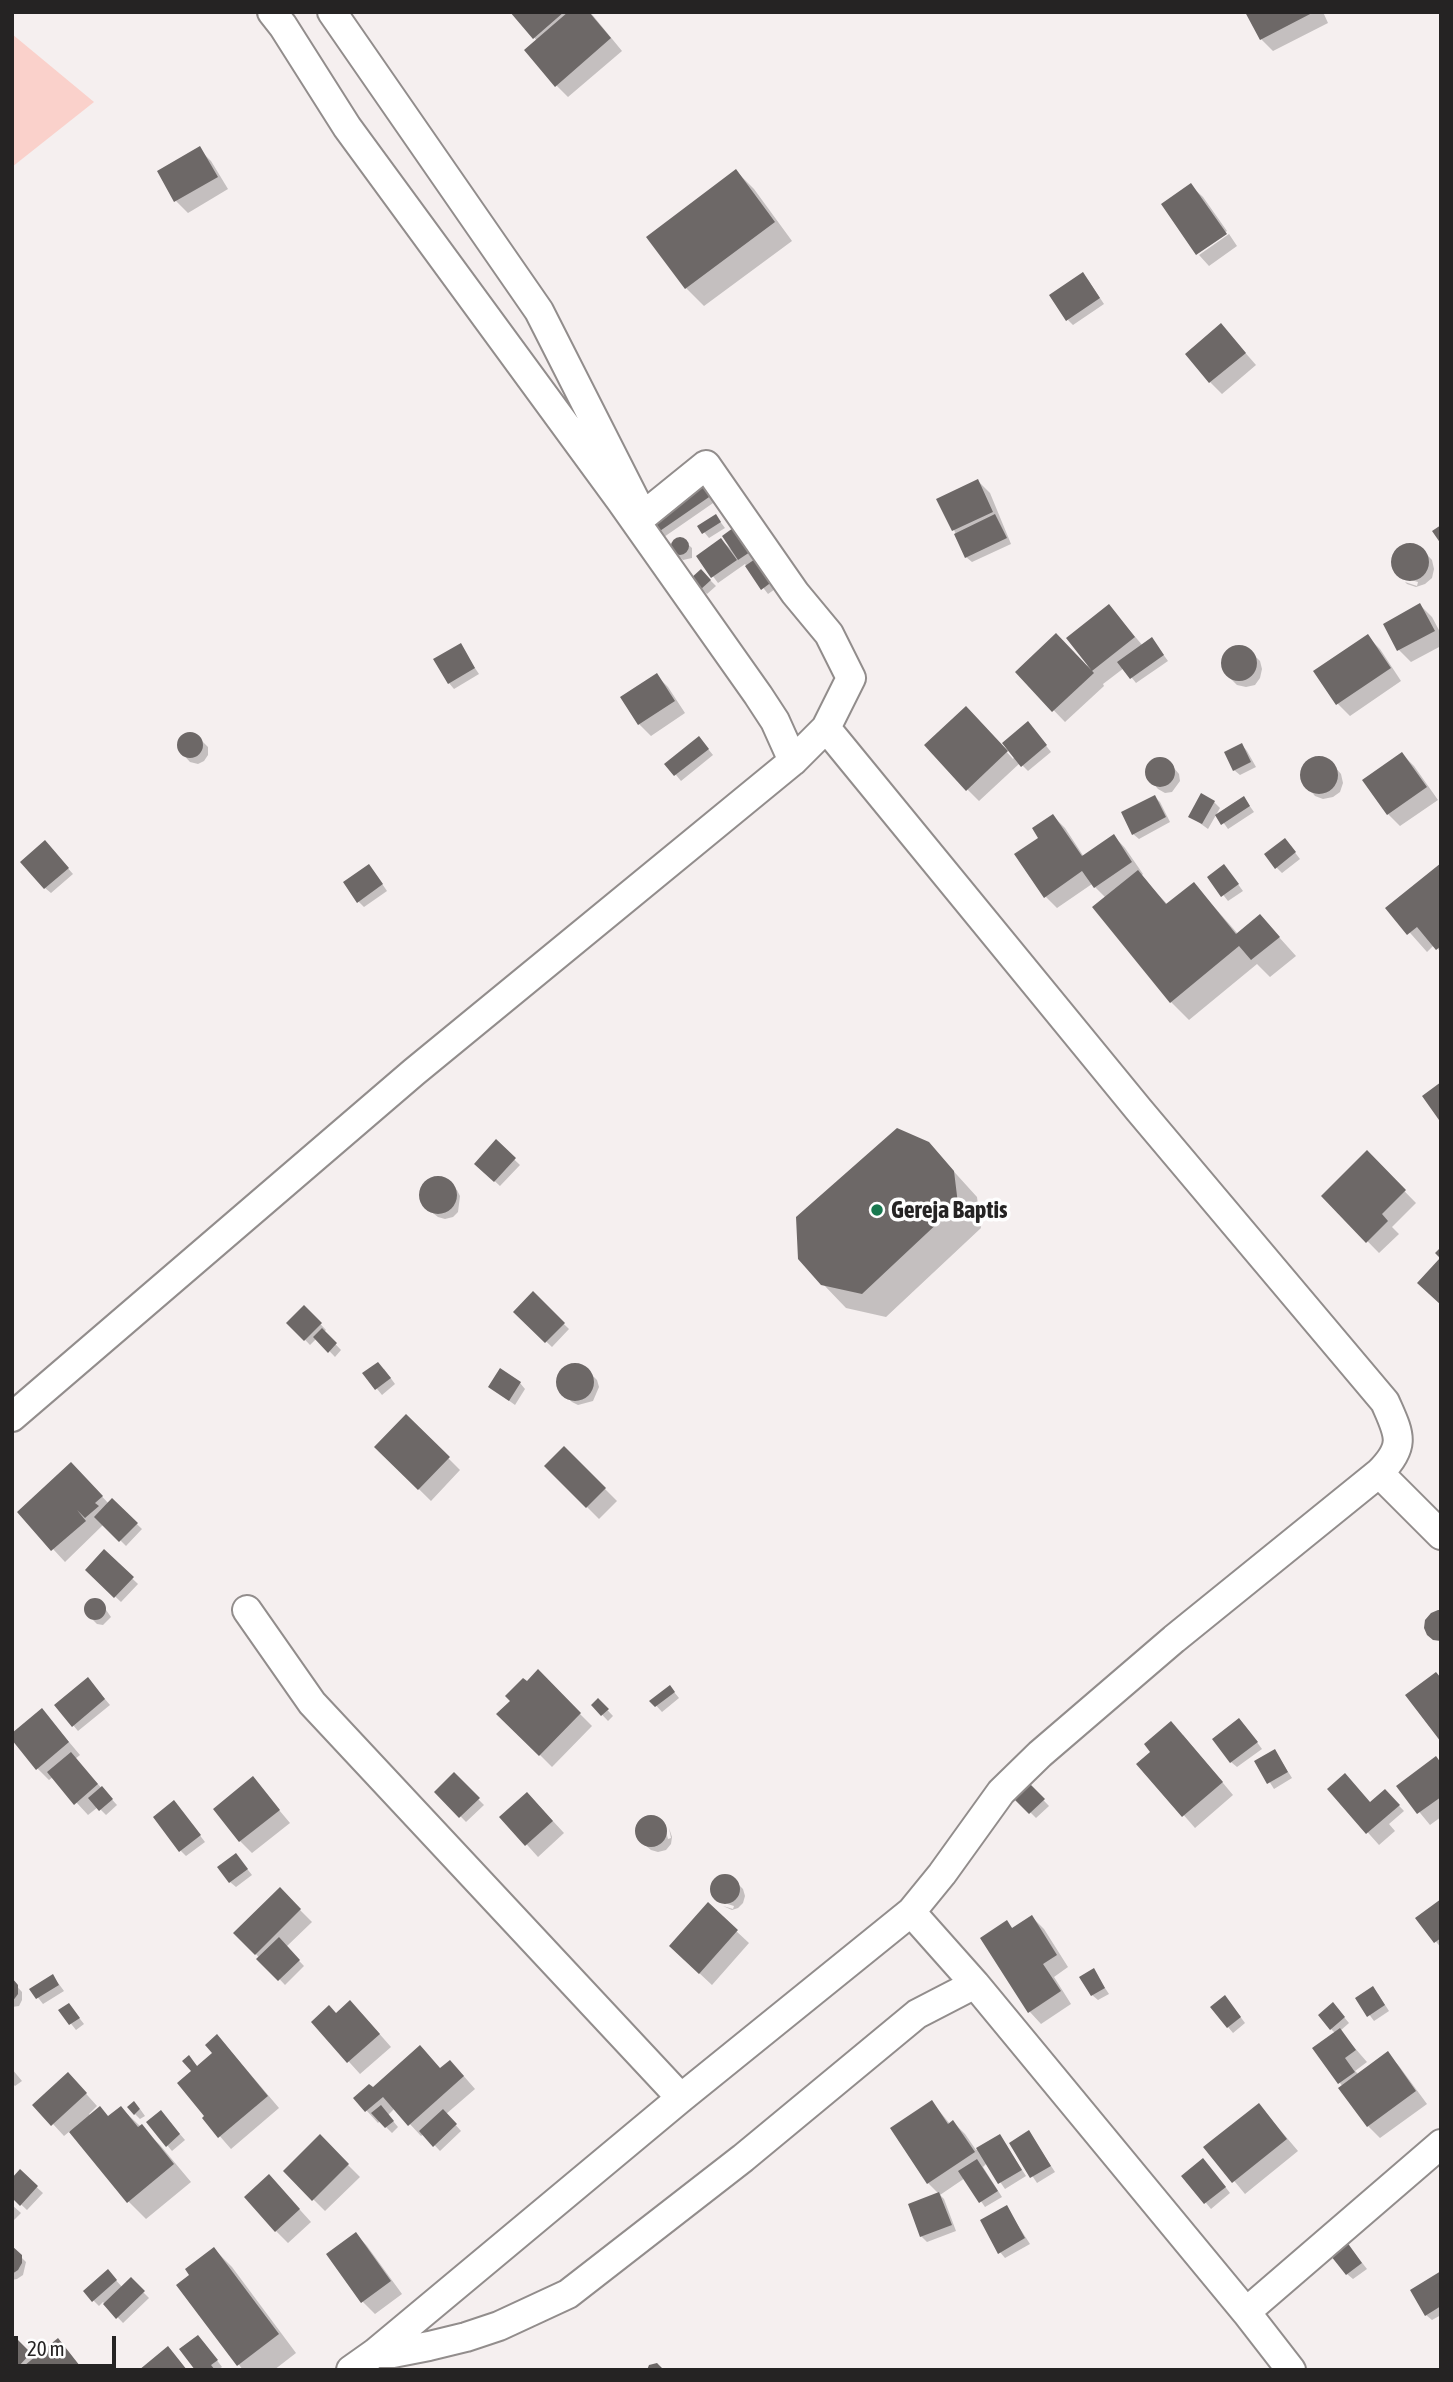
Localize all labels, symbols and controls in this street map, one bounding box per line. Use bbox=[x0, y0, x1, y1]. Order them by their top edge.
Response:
place label: Gereja Baptis bbox=[891, 1196, 1007, 1224]
marker: Gereja Baptis bbox=[869, 1202, 885, 1218]
scale bar bbox=[18, 2322, 119, 2366]
text: 20 m bbox=[27, 2336, 65, 2360]

